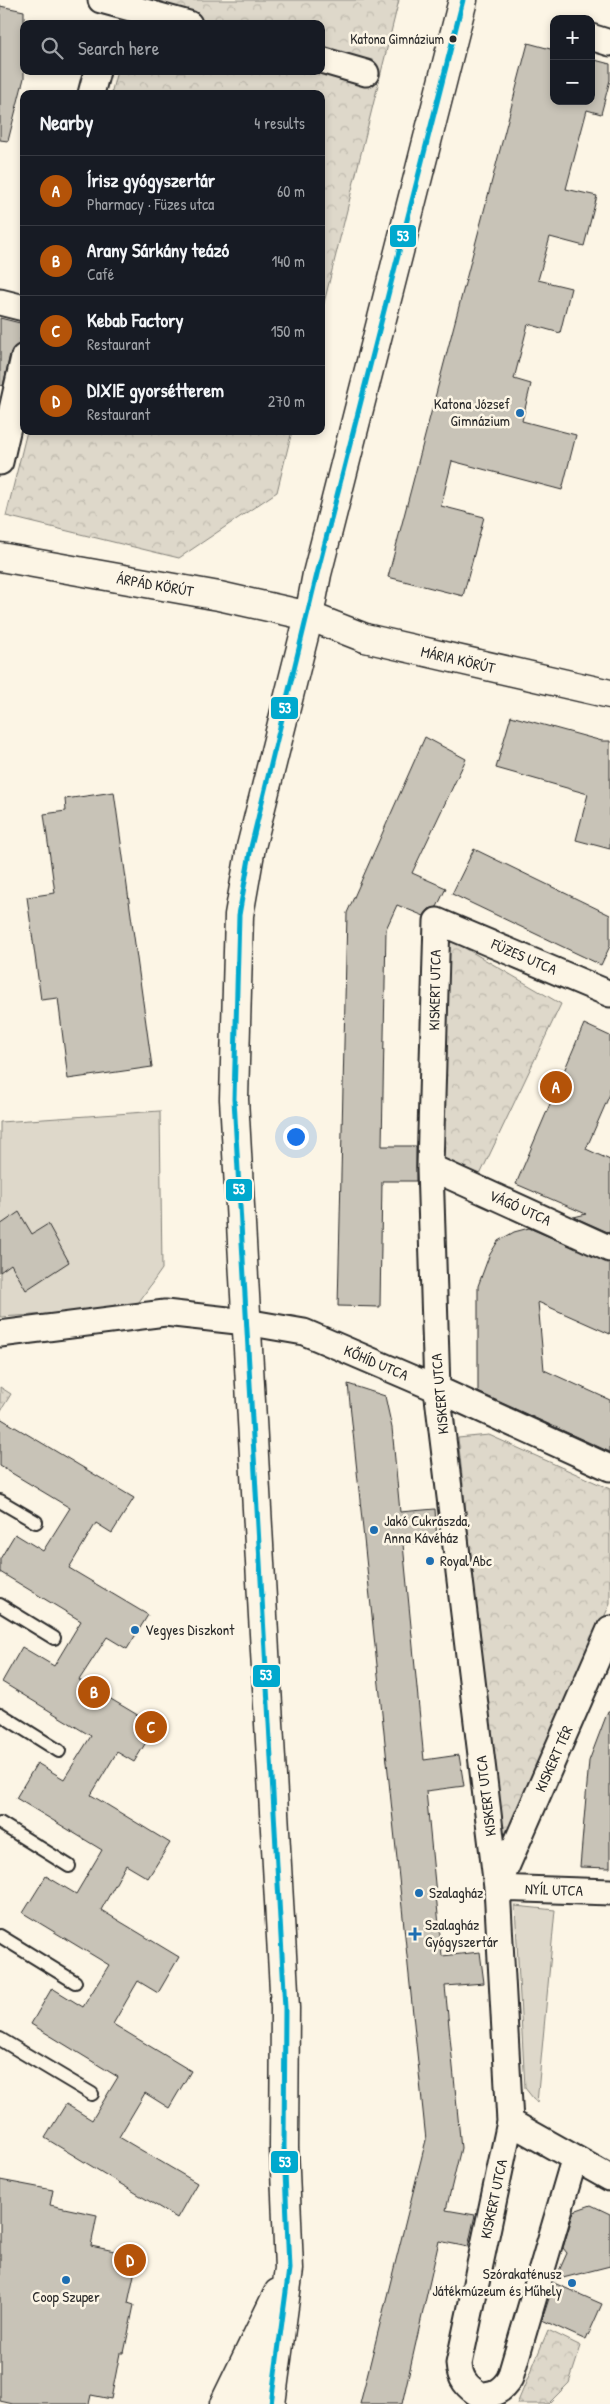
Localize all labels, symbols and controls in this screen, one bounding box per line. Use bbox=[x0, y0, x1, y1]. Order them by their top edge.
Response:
map controls bbox=[550, 15, 595, 105]
button: + bbox=[550, 15, 595, 60]
search box bbox=[20, 20, 325, 75]
place label: Katona Gimnázium bbox=[350, 29, 444, 48]
icon: search bbox=[38, 34, 66, 62]
marker: Katona Gimnázium bbox=[448, 34, 458, 44]
text: Search here bbox=[78, 35, 159, 61]
button: − bbox=[550, 60, 595, 105]
text: Nearby bbox=[40, 108, 93, 137]
text: 4 results bbox=[254, 112, 305, 134]
text: Írisz gyógyszertár bbox=[87, 167, 215, 193]
text: A bbox=[52, 180, 60, 202]
text: 60 m bbox=[277, 180, 305, 202]
text: Pharmacy · Füzes utca bbox=[87, 193, 214, 215]
line badge: 53 bbox=[389, 224, 417, 248]
text: 53 bbox=[397, 226, 410, 245]
text: Arany Sárkány teázó bbox=[87, 237, 229, 263]
text: B bbox=[52, 250, 60, 272]
text: 140 m bbox=[271, 250, 305, 272]
text: Café bbox=[87, 263, 114, 285]
text: Kebab Factory bbox=[87, 307, 183, 333]
text: C bbox=[52, 320, 60, 342]
text: 150 m bbox=[271, 320, 305, 342]
text: Restaurant bbox=[87, 333, 150, 355]
text: DIXIE gyorsétterem bbox=[87, 377, 224, 403]
text: D bbox=[52, 390, 60, 412]
text: 270 m bbox=[268, 390, 305, 412]
place label: Katona József Gimnázium bbox=[434, 393, 511, 431]
text: Restaurant bbox=[87, 403, 150, 425]
marker: Katona József Gimnázium bbox=[514, 407, 526, 419]
street label: ÁRPÁD KÖRÚT bbox=[115, 567, 196, 602]
street label: MÁRIA KÖRÚT bbox=[419, 641, 498, 678]
line badge: 53 bbox=[270, 696, 299, 720]
text: 53 bbox=[279, 698, 292, 717]
street label: FÜZES UTCA bbox=[487, 933, 561, 980]
street label: KISKERT UTCA bbox=[423, 949, 446, 1031]
pin: A bbox=[540, 1068, 572, 1106]
your location bbox=[283, 1124, 309, 1150]
line badge: 53 bbox=[225, 1178, 253, 1202]
text: 53 bbox=[233, 1179, 246, 1198]
street label: VÁGÓ UTCA bbox=[486, 1185, 555, 1231]
street label: KŐHÍD UTCA bbox=[341, 1340, 412, 1386]
street label: KISKERT UTCA bbox=[425, 1352, 453, 1435]
place label: Jakó Cukrászda, Anna Kávéház bbox=[384, 1510, 470, 1548]
marker: Jakó Cukrászda, Anna Kávéház bbox=[368, 1524, 380, 1536]
place label: Royal Abc bbox=[440, 1550, 492, 1571]
marker: Royal Abc bbox=[424, 1555, 436, 1567]
place label: Vegyes Diszkont bbox=[145, 1619, 235, 1640]
marker: Vegyes Diszkont bbox=[129, 1624, 141, 1636]
line badge: 53 bbox=[252, 1664, 281, 1688]
text: 53 bbox=[260, 1665, 273, 1684]
pin: B bbox=[78, 1673, 110, 1711]
pin: C bbox=[135, 1708, 167, 1746]
street label: KISKERT TÉR bbox=[530, 1722, 578, 1795]
street label: KISKERT UTCA bbox=[470, 1754, 501, 1837]
street label: NYÍL UTCA bbox=[525, 1878, 584, 1901]
place label: Szalagház bbox=[429, 1882, 484, 1903]
marker: Szalagház bbox=[413, 1887, 425, 1899]
place label: Szalagház Gyógyszertár bbox=[425, 1914, 499, 1952]
marker: Szalagház Gyógyszertár bbox=[409, 1928, 421, 1940]
line badge: 53 bbox=[270, 2150, 299, 2174]
text: 53 bbox=[279, 2152, 292, 2171]
street label: KISKERT UTCA bbox=[475, 2157, 512, 2241]
pin: D bbox=[114, 2241, 146, 2279]
place label: Szórakaténusz Játékmúzeum és Műhely bbox=[432, 2263, 563, 2301]
marker: Coop Szuper bbox=[60, 2274, 72, 2286]
marker: Szórakaténusz Játékmúzeum és Műhely bbox=[566, 2277, 578, 2289]
place label: Coop Szuper bbox=[32, 2286, 100, 2307]

